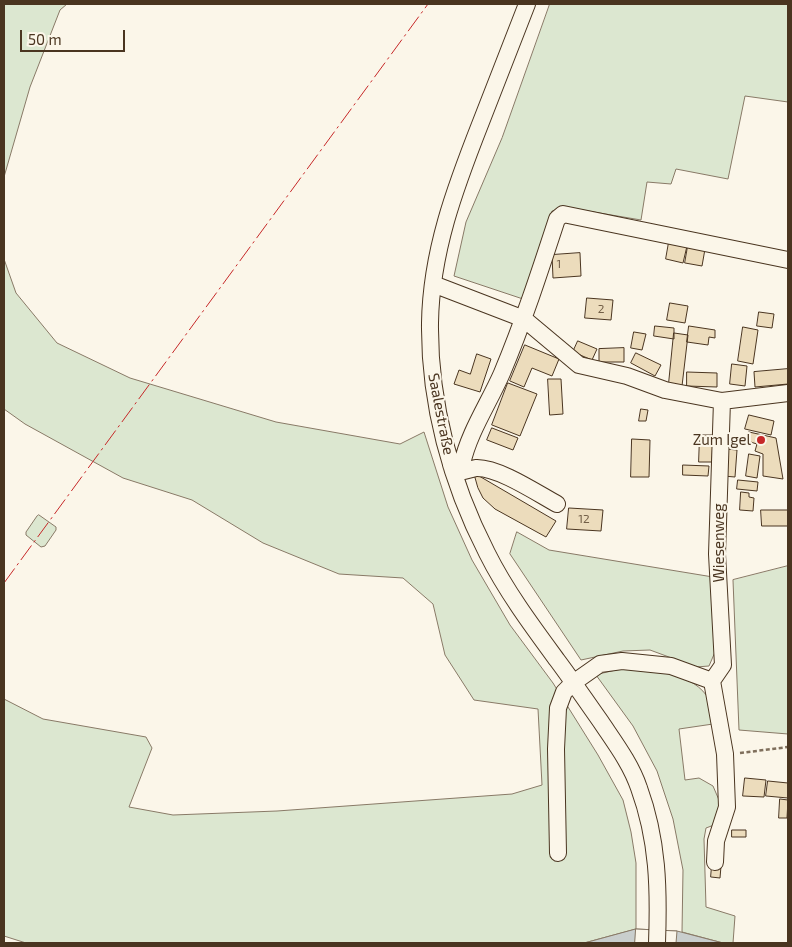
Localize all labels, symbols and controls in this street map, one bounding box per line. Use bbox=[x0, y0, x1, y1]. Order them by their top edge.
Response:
scale bar bbox=[22, 20, 128, 52]
text: 50 m bbox=[28, 30, 62, 48]
house number: 1 bbox=[557, 257, 561, 271]
house number: 2 bbox=[598, 302, 604, 316]
street label: Saalestraße bbox=[424, 371, 458, 457]
place label: Zum Igel bbox=[693, 431, 751, 449]
marker: Zum Igel bbox=[755, 434, 767, 446]
street label: Wiesenweg bbox=[710, 503, 728, 583]
house number: 12 bbox=[578, 512, 590, 526]

